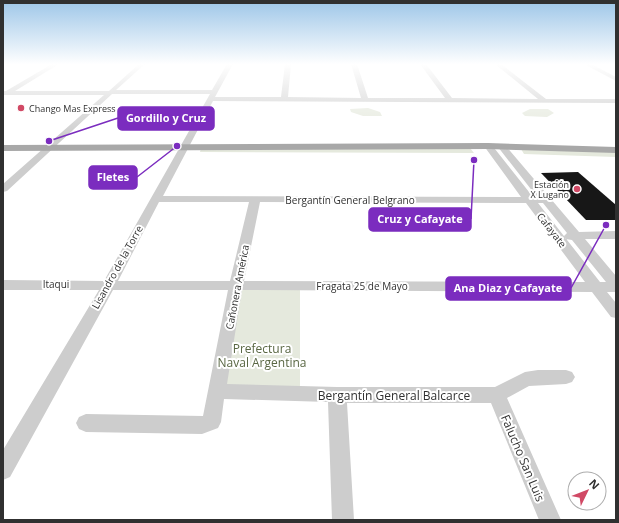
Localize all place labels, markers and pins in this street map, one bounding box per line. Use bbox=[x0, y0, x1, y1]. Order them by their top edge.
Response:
place label: Chango Mas Express bbox=[29, 102, 116, 115]
marker: Chango Mas Express bbox=[16, 103, 26, 113]
callout: Gordillo y Cruz bbox=[118, 107, 214, 130]
callout: Fletes bbox=[89, 166, 137, 189]
place label: Estación X Lugano bbox=[530, 178, 569, 201]
marker: Estación X Lugano bbox=[572, 184, 582, 194]
callout: Cruz y Cafayate bbox=[369, 208, 471, 231]
callout: Ana Diaz y Cafayate bbox=[446, 277, 571, 300]

